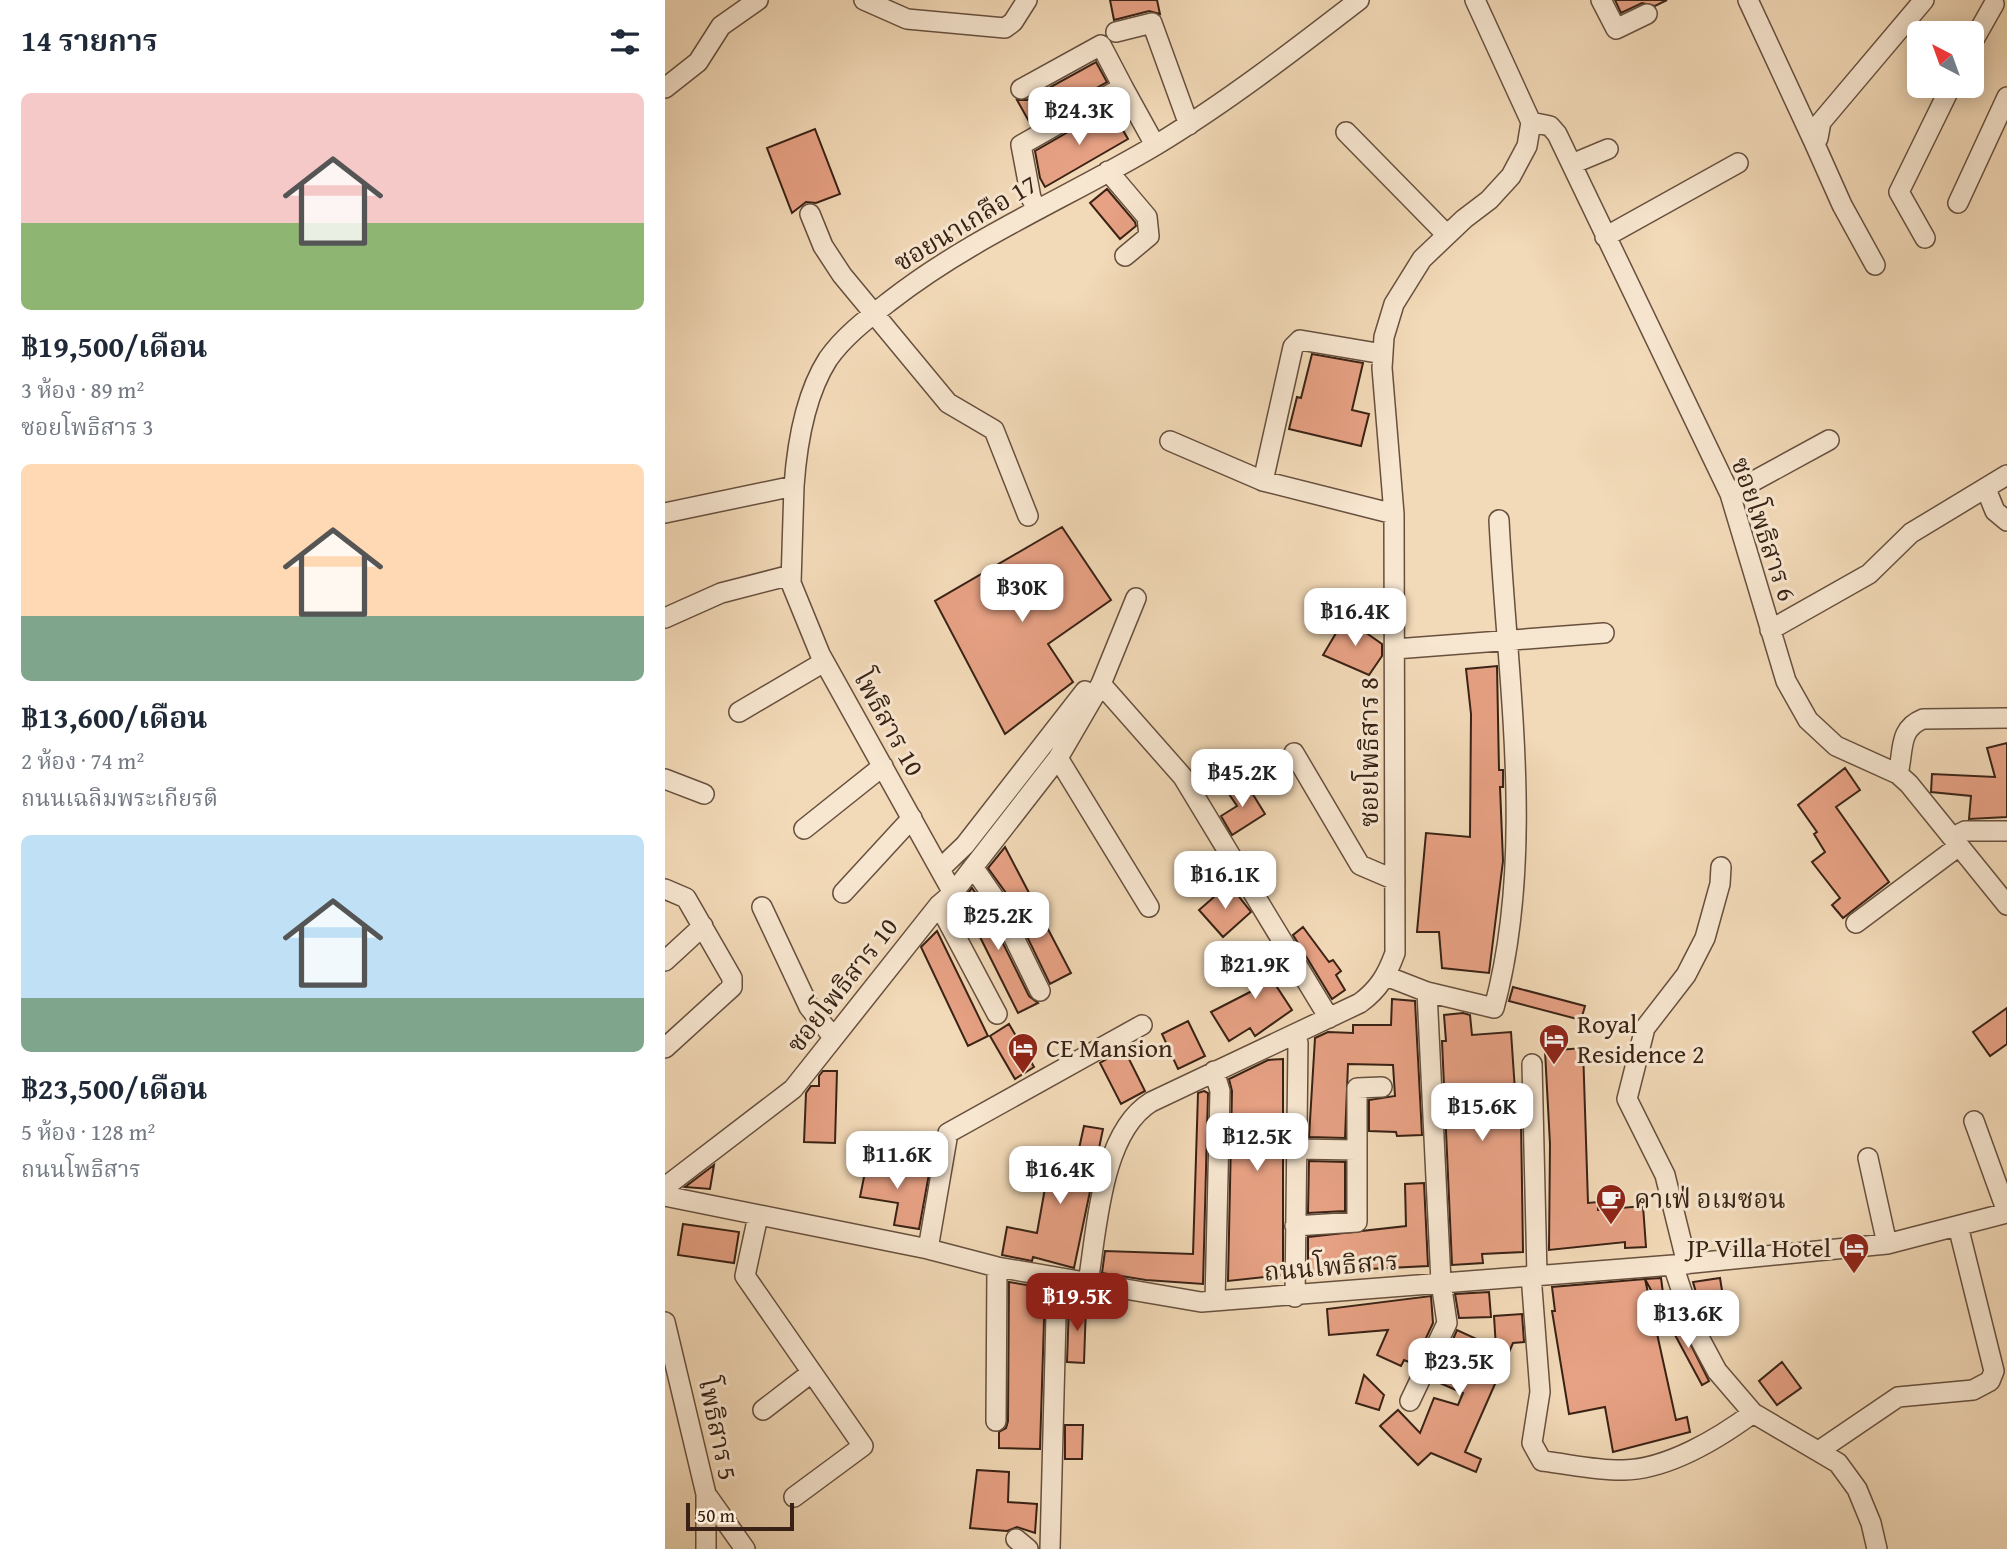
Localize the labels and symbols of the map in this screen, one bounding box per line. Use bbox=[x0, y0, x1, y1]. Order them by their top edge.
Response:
north arrow bbox=[1907, 21, 1985, 98]
pin: ฿24.3K bbox=[1022, 88, 1136, 147]
street label: ซอยนาเกลือ 17 bbox=[885, 164, 1044, 281]
street label: ซอยโพธิสาร 6 bbox=[1722, 452, 1807, 606]
pin: ฿30K bbox=[981, 564, 1063, 624]
pin: ฿16.4K bbox=[1298, 588, 1412, 648]
street label: โพธิสาร 10 bbox=[844, 662, 935, 783]
street label: ซอยโพธิสาร 8 bbox=[1349, 677, 1388, 827]
pin: ฿45.2K bbox=[1185, 750, 1299, 809]
pin: ฿16.1K bbox=[1168, 852, 1282, 911]
pin: ฿25.2K bbox=[941, 892, 1055, 952]
street label: ซอยโพธิสาร 10 bbox=[776, 909, 907, 1061]
pin: ฿21.9K bbox=[1198, 942, 1312, 1001]
place label: Royal Residence 2 bbox=[1577, 1004, 1704, 1073]
hotel icon: Royal Residence 2 bbox=[1537, 1022, 1571, 1066]
place label: CE Mansion bbox=[1046, 1028, 1173, 1067]
hotel icon: CE Mansion bbox=[1006, 1031, 1040, 1075]
pin: ฿15.6K bbox=[1425, 1084, 1539, 1143]
pin: ฿12.5K bbox=[1200, 1114, 1314, 1173]
pin: ฿11.6K bbox=[840, 1132, 954, 1191]
pin: ฿16.4K bbox=[1003, 1146, 1117, 1206]
place label: คาเฟ่ อเมซอน bbox=[1634, 1179, 1786, 1218]
cafe icon: คาเฟ่ อเมซอน bbox=[1594, 1182, 1628, 1226]
place label: JP Villa Hotel bbox=[1684, 1228, 1831, 1267]
hotel icon: JP Villa Hotel bbox=[1837, 1231, 1871, 1275]
street label: ถนนโพธิสาร bbox=[1262, 1240, 1400, 1291]
pin: ฿19.5K bbox=[1020, 1274, 1134, 1333]
pin: ฿13.6K bbox=[1631, 1290, 1745, 1350]
pin: ฿23.5K bbox=[1402, 1338, 1516, 1398]
street label: โพธิสาร 5 bbox=[688, 1373, 748, 1483]
scale bar bbox=[686, 1500, 795, 1532]

